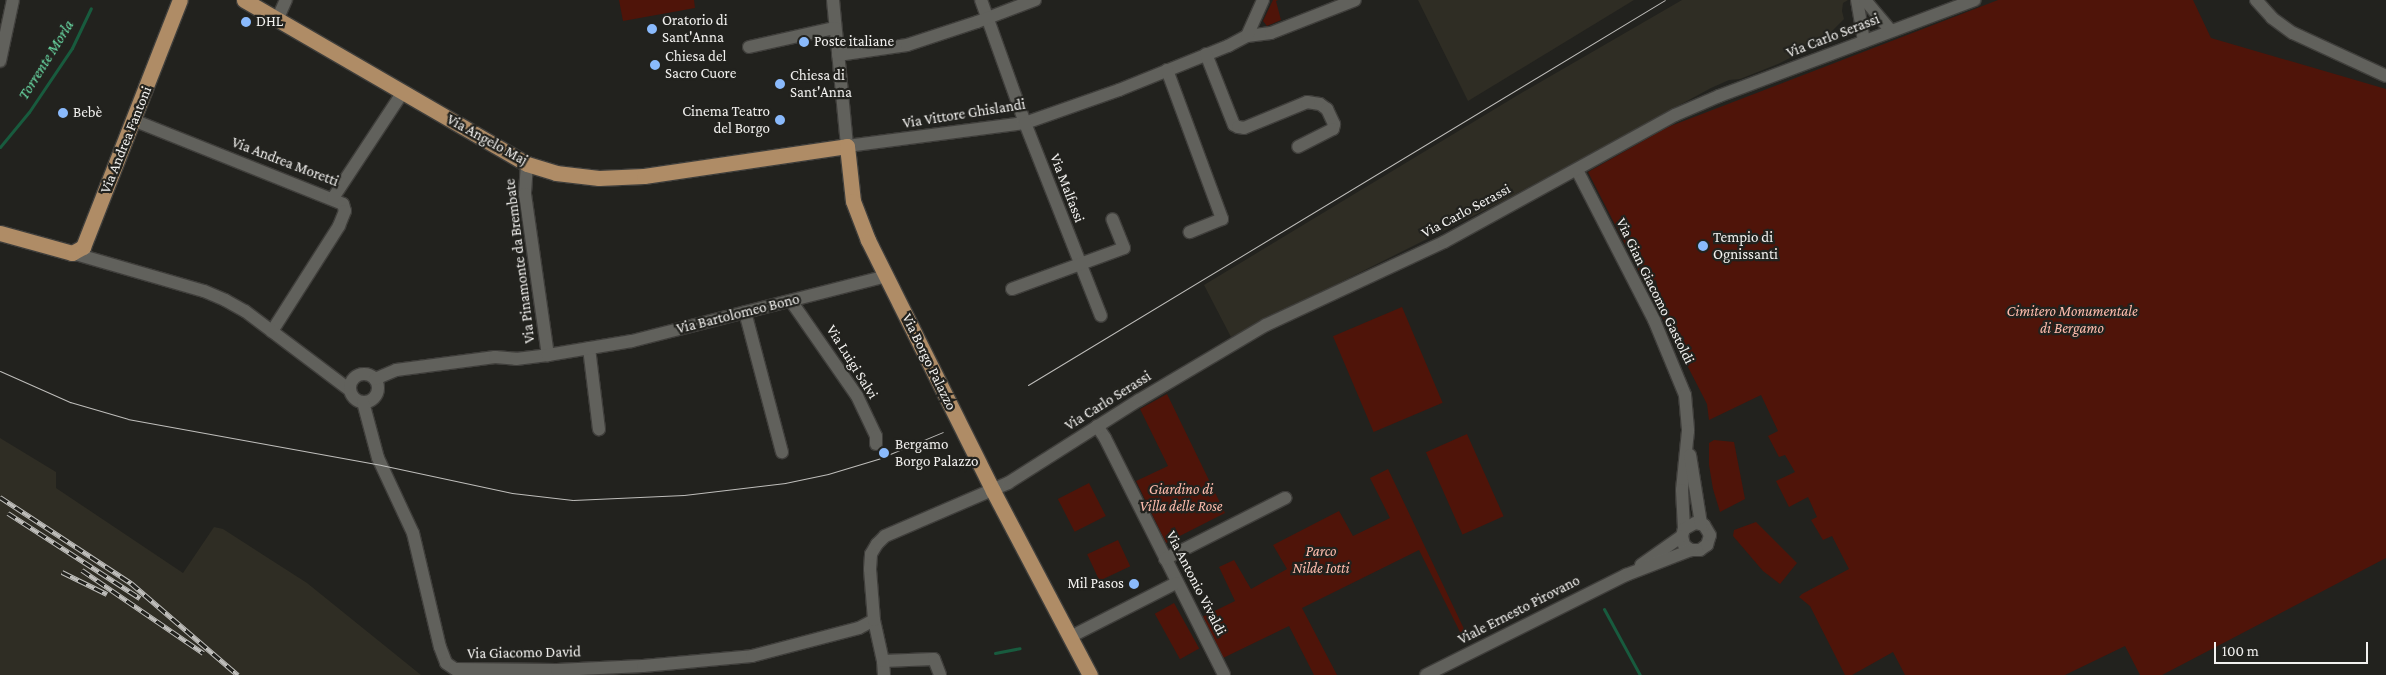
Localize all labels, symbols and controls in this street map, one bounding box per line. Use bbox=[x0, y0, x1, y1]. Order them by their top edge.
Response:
street label: Via Carlo Serassi bbox=[1784, 10, 1882, 62]
place label: Oratorio di Sant'Anna bbox=[662, 11, 728, 46]
place label: DHL bbox=[256, 13, 283, 31]
water label: Torrente Morla bbox=[14, 16, 78, 104]
marker: DHL bbox=[240, 16, 252, 28]
marker: Oratorio di Sant'Anna bbox=[646, 23, 658, 35]
place label: Poste italiane bbox=[814, 33, 894, 51]
marker: Poste italiane bbox=[798, 36, 810, 48]
place label: Chiesa del Sacro Cuore bbox=[665, 47, 736, 82]
marker: Chiesa del Sacro Cuore bbox=[649, 59, 661, 71]
place label: Chiesa di Sant'Anna bbox=[790, 66, 852, 101]
marker: Chiesa di Sant'Anna bbox=[774, 78, 786, 90]
street label: Via Andrea Fantoni bbox=[96, 84, 156, 196]
street label: Via Vittore Ghislandi bbox=[901, 95, 1027, 133]
place label: Cinema Teatro del Borgo bbox=[682, 102, 770, 137]
place label: Bebè bbox=[73, 104, 102, 122]
marker: Bebè bbox=[57, 107, 69, 119]
street label: Via Angelo Maj bbox=[443, 110, 531, 170]
marker: Cinema Teatro del Borgo bbox=[774, 114, 786, 126]
street label: Via Andrea Moretti bbox=[229, 133, 341, 191]
street label: Via Malfassi bbox=[1046, 151, 1088, 225]
street label: Via Pinamonte da Brembate bbox=[501, 178, 539, 344]
street label: Via Carlo Serassi bbox=[1418, 180, 1514, 242]
street label: Via Gian Giacomo Gastoldi bbox=[1612, 215, 1698, 367]
place label: Tempio di Ognissanti bbox=[1713, 228, 1778, 263]
marker: Tempio di Ognissanti bbox=[1697, 240, 1709, 252]
street label: Via Bartolomeo Bono bbox=[675, 290, 801, 338]
park label: Cimitero Monumentale di Bergamo bbox=[2006, 302, 2138, 337]
street label: Via Borgo Palazzo bbox=[898, 311, 960, 413]
street label: Via Luigi Salvi bbox=[822, 322, 882, 402]
street label: Via Carlo Serassi bbox=[1061, 367, 1155, 435]
place label: Bergamo Borgo Palazzo bbox=[895, 435, 978, 470]
marker: Bergamo Borgo Palazzo bbox=[877, 446, 891, 460]
park label: Giardino di Villa delle Rose bbox=[1140, 480, 1222, 515]
street label: Via Antonio Vivaldi bbox=[1162, 528, 1230, 638]
park label: Parco Nilde Iotti bbox=[1293, 542, 1349, 577]
street label: Viale Ernesto Pirovano bbox=[1455, 571, 1583, 649]
place label: Mil Pasos bbox=[1067, 575, 1124, 593]
marker: Mil Pasos bbox=[1128, 578, 1140, 590]
scale bar bbox=[2216, 632, 2370, 664]
street label: Via Giacomo David bbox=[467, 643, 581, 663]
text: 100 m bbox=[2222, 643, 2259, 659]

